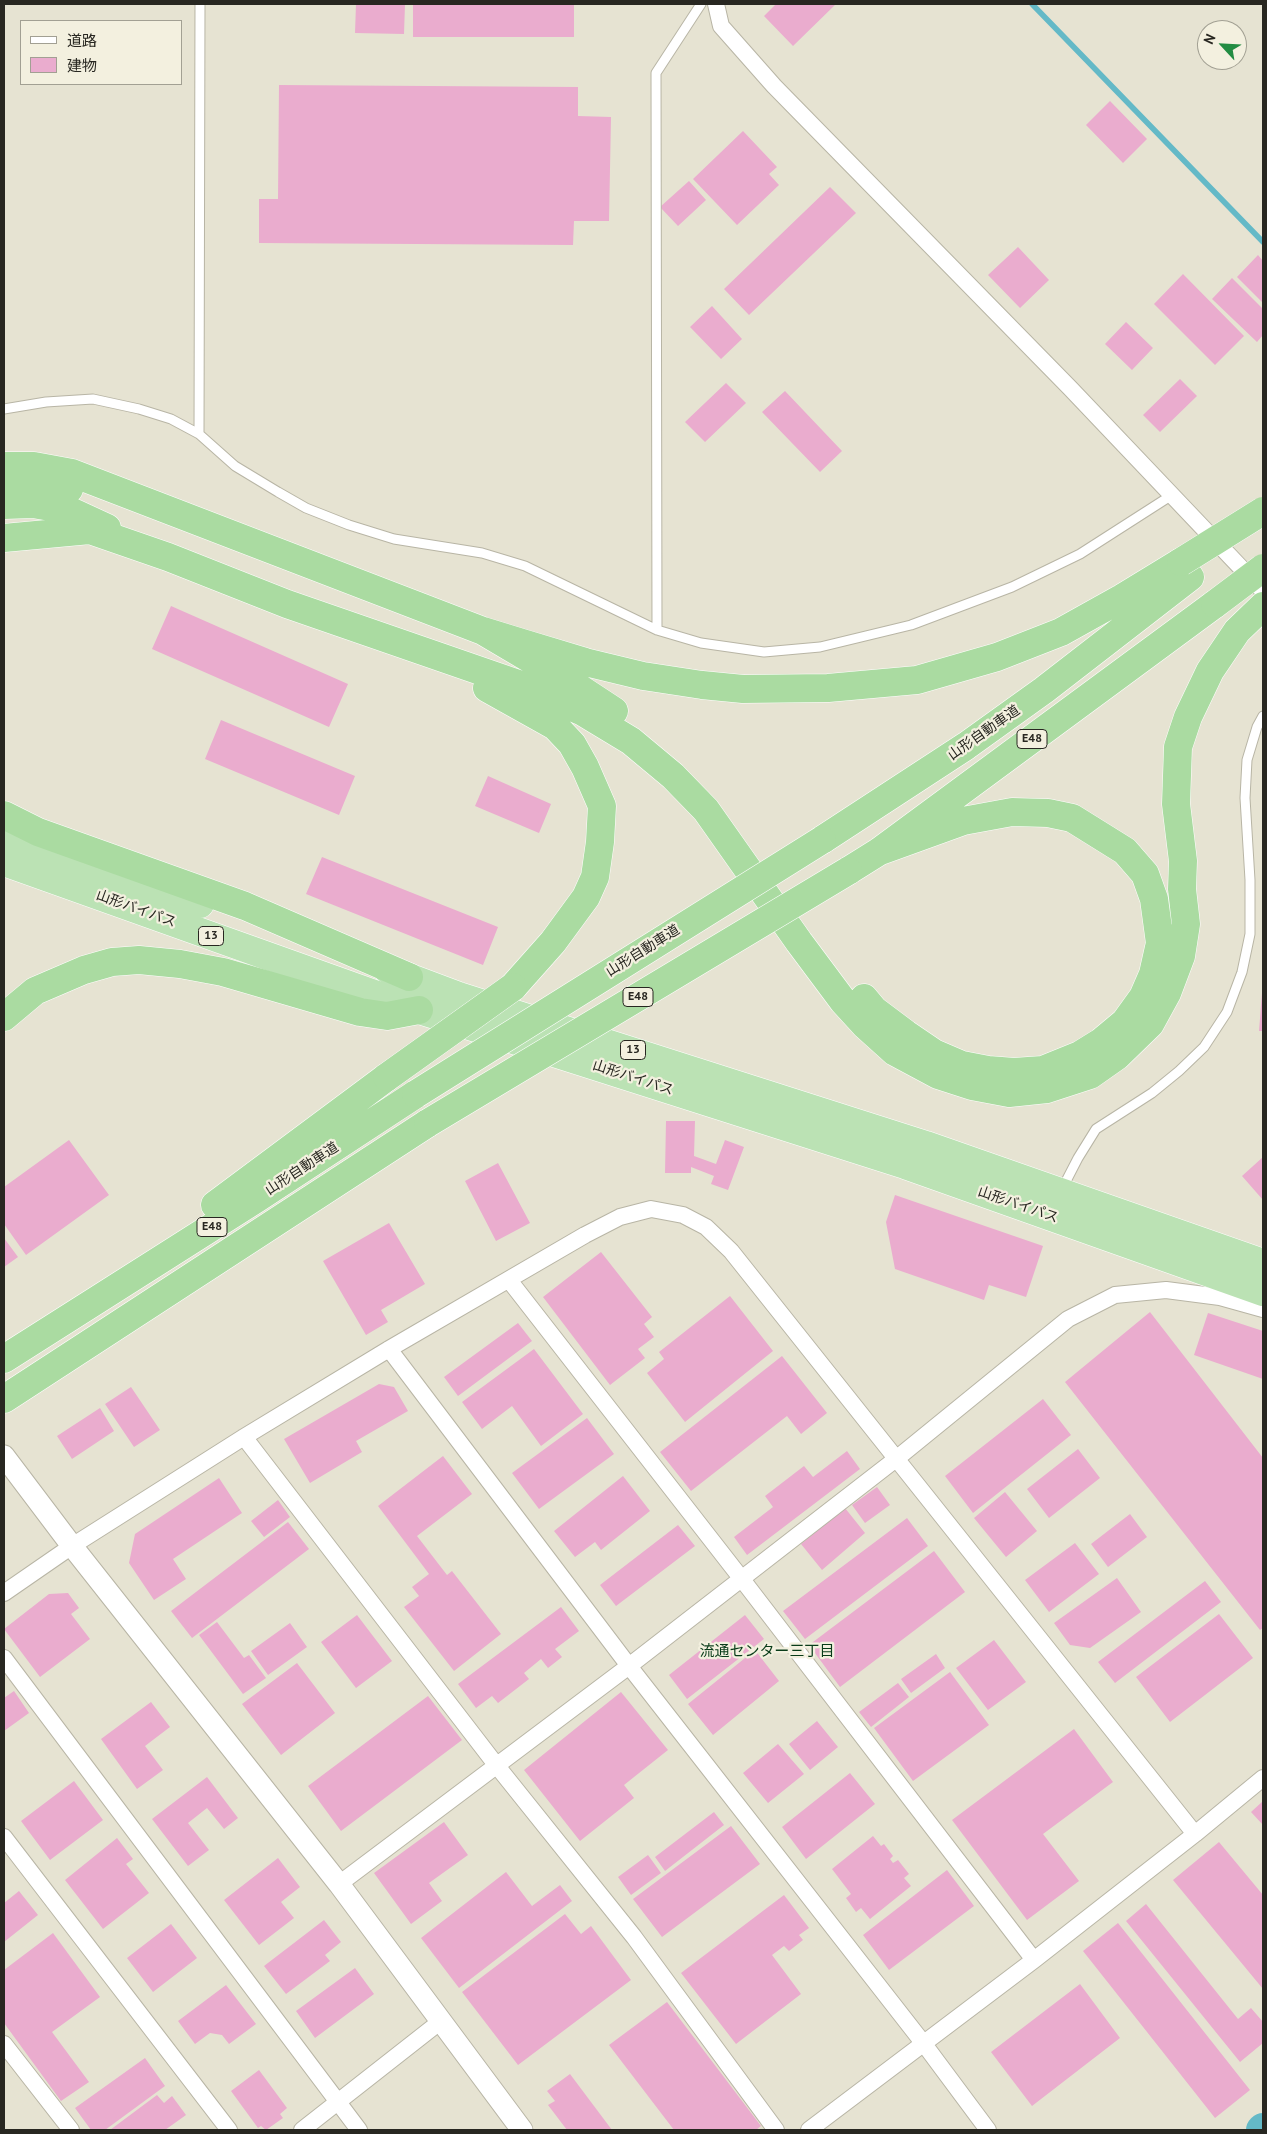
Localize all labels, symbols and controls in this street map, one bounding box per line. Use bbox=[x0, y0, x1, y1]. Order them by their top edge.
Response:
legend bbox=[20, 20, 182, 85]
north arrow bbox=[1197, 20, 1247, 70]
text: 道路 bbox=[67, 31, 97, 50]
text: N bbox=[1199, 31, 1219, 47]
text: 建物 bbox=[67, 56, 97, 75]
street label: 山形自動車道 bbox=[945, 702, 1023, 764]
road number: E48 bbox=[1017, 730, 1047, 749]
street label: 山形バイパス bbox=[94, 887, 178, 931]
street label: 山形自動車道 bbox=[603, 922, 683, 980]
road number: 13 bbox=[198, 926, 224, 946]
road number: E48 bbox=[623, 988, 653, 1006]
road number: 13 bbox=[620, 1040, 646, 1060]
street label: 山形バイパス bbox=[590, 1057, 676, 1099]
street label: 山形自動車道 bbox=[262, 1139, 342, 1199]
street label: 山形バイパス bbox=[976, 1183, 1060, 1227]
road number: E48 bbox=[197, 1218, 227, 1236]
district label: 流通センター三丁目 bbox=[700, 1643, 834, 1661]

